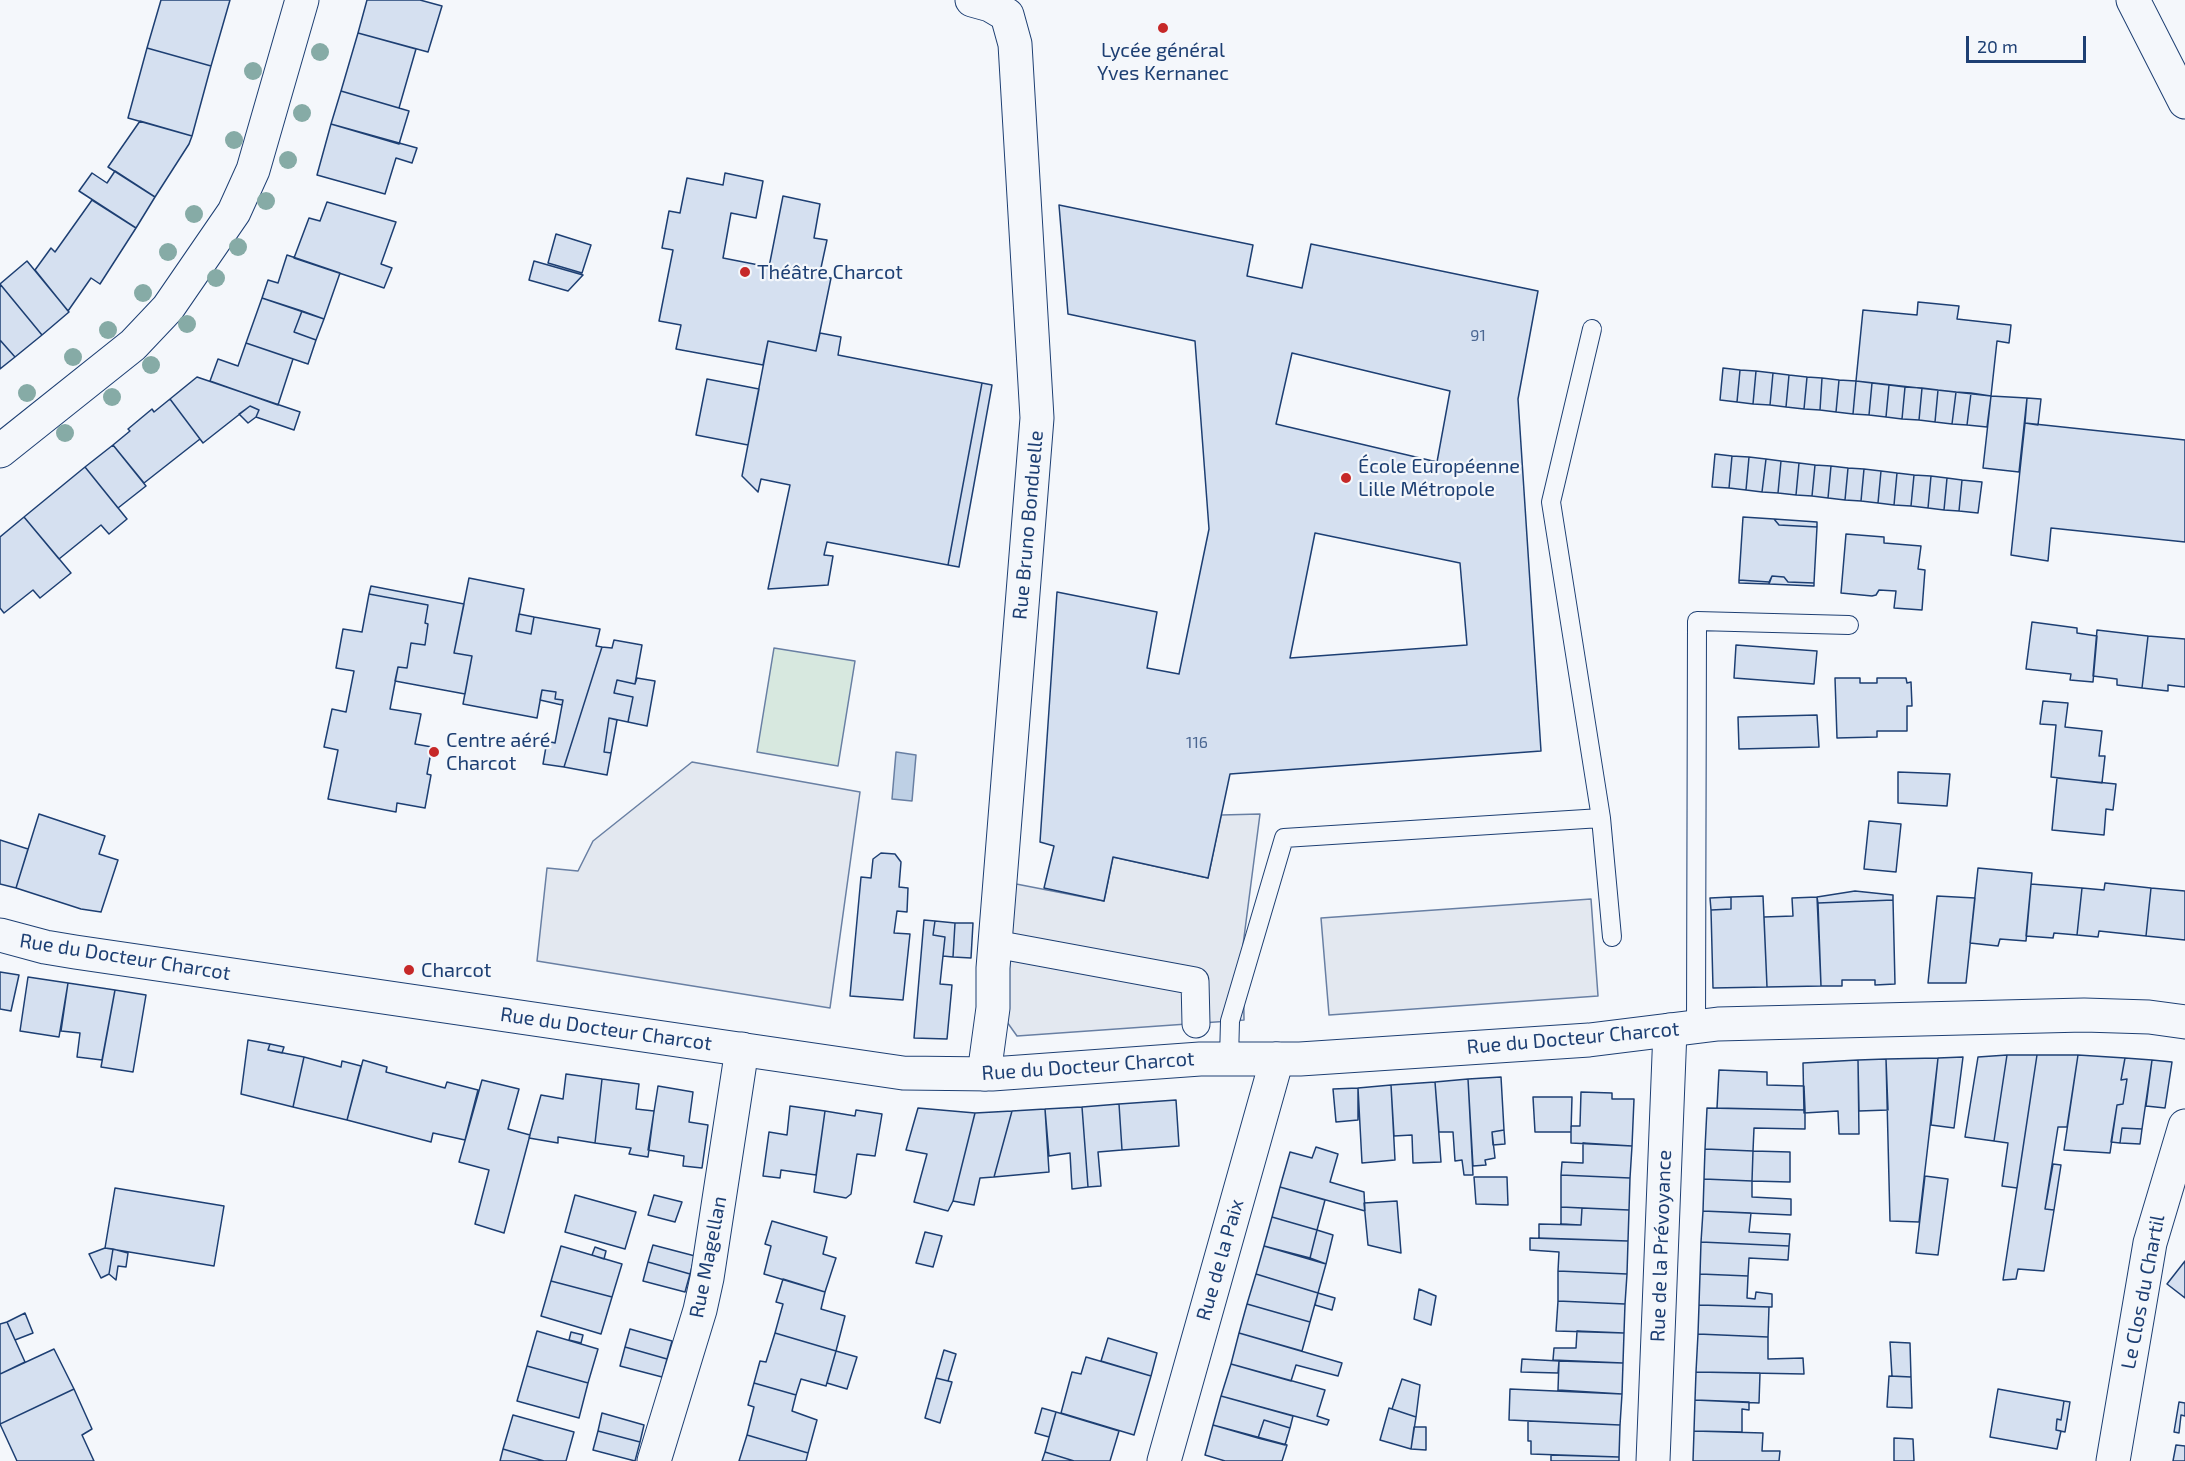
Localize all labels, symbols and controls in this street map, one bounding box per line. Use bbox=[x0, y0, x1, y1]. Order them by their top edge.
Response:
marker: Lycée général Yves Kernanec bbox=[1156, 21, 1170, 35]
scale bar bbox=[1969, 24, 2089, 62]
text: 20 m bbox=[1977, 35, 2018, 57]
place label: Lycée général Yves Kernanec bbox=[1097, 38, 1229, 85]
place label: Théâtre Charcot bbox=[757, 260, 903, 284]
marker: Théâtre Charcot bbox=[738, 265, 752, 279]
house number: 91 bbox=[1470, 326, 1486, 346]
street label: Rue Bruno Bonduelle bbox=[1008, 429, 1048, 621]
place label: École Européenne Lille Métropole bbox=[1358, 454, 1520, 501]
marker: École Européenne Lille Métropole bbox=[1339, 471, 1353, 485]
place label: Centre aéré Charcot bbox=[446, 728, 551, 775]
house number: 116 bbox=[1186, 733, 1208, 753]
marker: Centre aéré Charcot bbox=[427, 745, 441, 759]
street label: Rue du Docteur Charcot bbox=[18, 928, 232, 986]
place label: Charcot bbox=[421, 958, 491, 982]
marker: Charcot bbox=[402, 963, 416, 977]
street label: Rue du Docteur Charcot bbox=[499, 1002, 713, 1056]
street label: Rue du Docteur Charcot bbox=[1466, 1017, 1680, 1059]
street label: Rue du Docteur Charcot bbox=[981, 1047, 1195, 1085]
street label: Rue de la Prévoyance bbox=[1646, 1149, 1676, 1343]
street label: Rue Magellan bbox=[684, 1194, 732, 1320]
street label: Rue de la Paix bbox=[1191, 1197, 1249, 1323]
street label: Le Clos du Chartil bbox=[2116, 1213, 2170, 1371]

